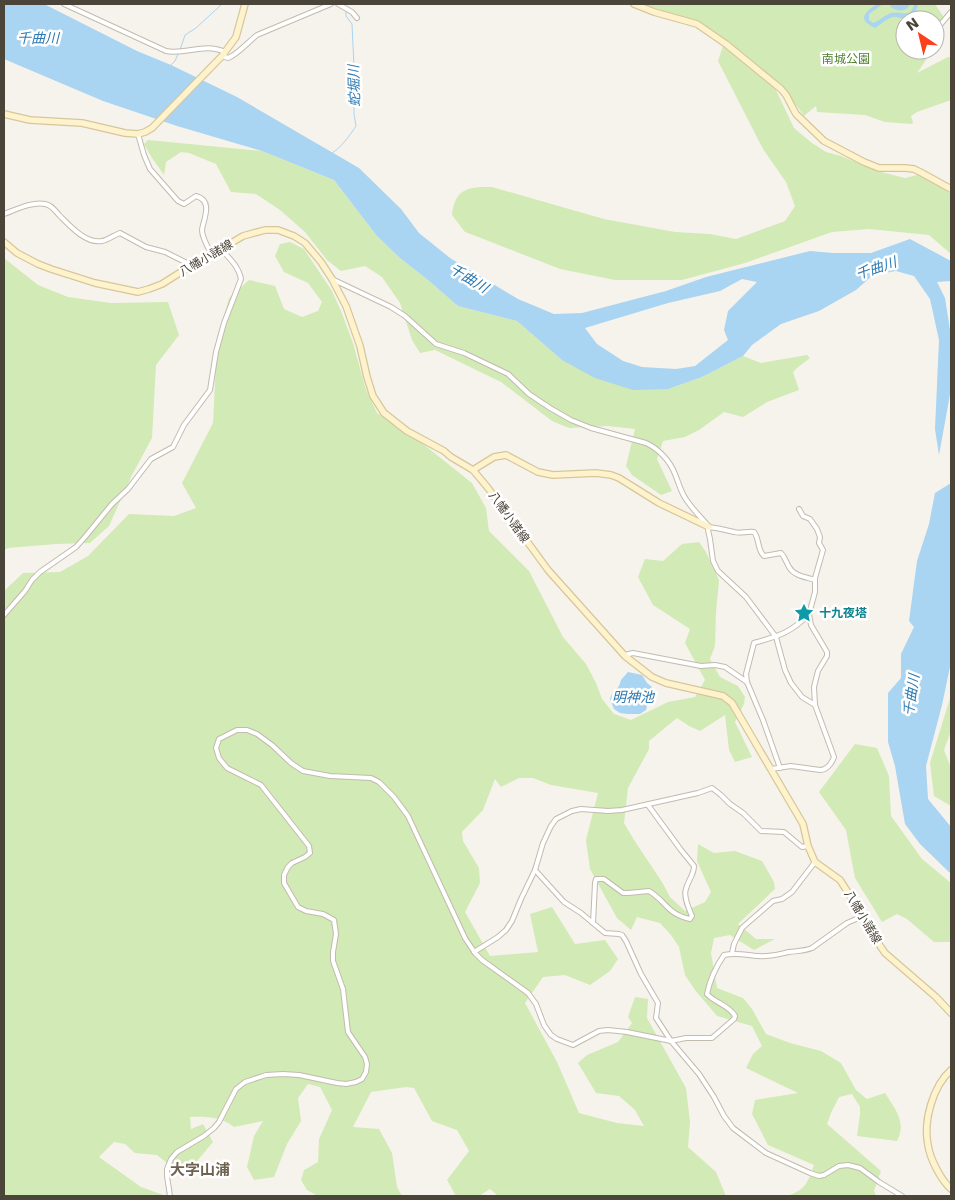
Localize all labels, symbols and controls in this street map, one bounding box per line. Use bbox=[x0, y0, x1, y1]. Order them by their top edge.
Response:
north arrow bbox=[895, 10, 945, 60]
text: N bbox=[903, 14, 922, 34]
water label: 千曲川 bbox=[17, 30, 61, 46]
park label: 南城公園 bbox=[822, 52, 870, 66]
water label: 蛇堀川 bbox=[345, 63, 363, 107]
street label: 八幡小諸線 bbox=[177, 237, 235, 279]
water label: 千曲川 bbox=[854, 253, 900, 282]
water label: 千曲川 bbox=[447, 260, 493, 297]
street label: 八幡小諸線 bbox=[486, 489, 532, 545]
place icon: 十九夜塔 bbox=[793, 602, 815, 624]
place label: 十九夜塔 bbox=[819, 606, 867, 620]
water label: 千曲川 bbox=[900, 671, 922, 717]
water label: 明神池 bbox=[612, 689, 656, 705]
street label: 八幡小諸線 bbox=[842, 888, 884, 946]
district label: 大字山浦 bbox=[170, 1161, 230, 1179]

